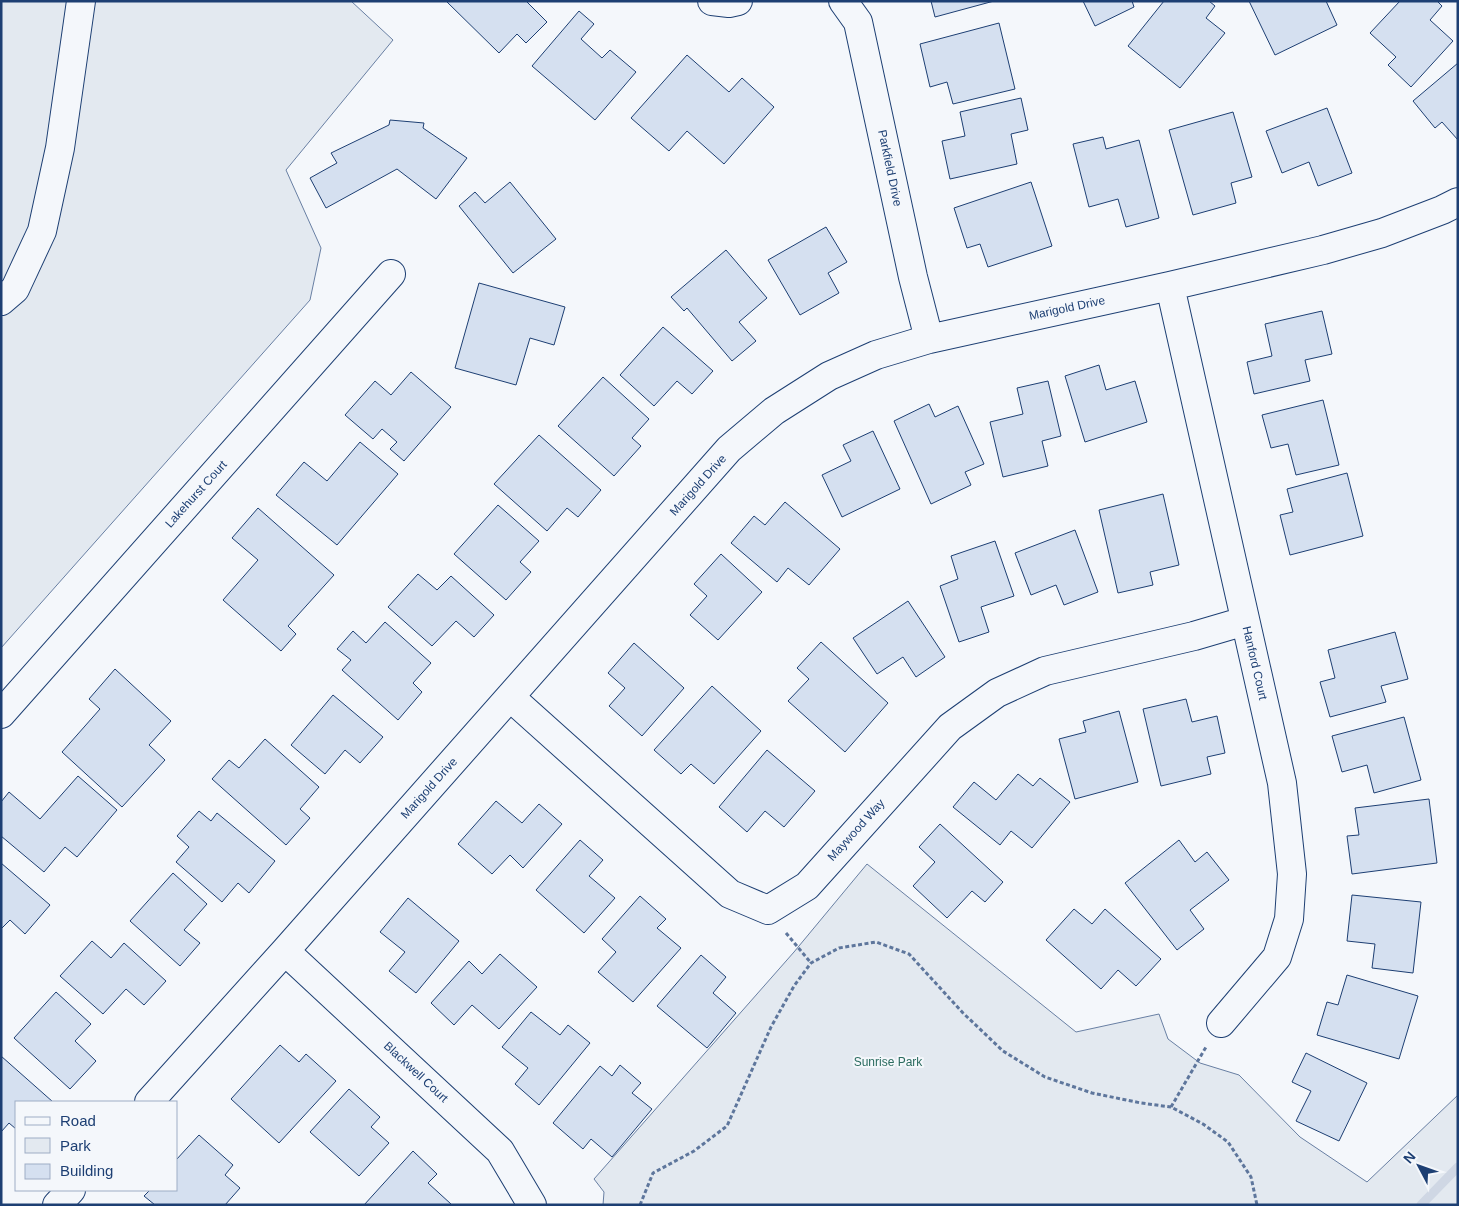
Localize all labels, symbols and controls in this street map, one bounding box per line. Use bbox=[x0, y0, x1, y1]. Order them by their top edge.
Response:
street label: Parkfield Drive bbox=[875, 128, 905, 208]
street label: Marigold Drive bbox=[1028, 293, 1107, 323]
street label: Marigold Drive bbox=[667, 451, 729, 518]
street label: Lakehurst Court bbox=[162, 457, 230, 530]
street label: Hanford Court bbox=[1240, 625, 1270, 702]
street label: Marigold Drive bbox=[398, 754, 460, 821]
street label: Maywood Way bbox=[825, 796, 887, 864]
street label: Blackwell Court bbox=[381, 1039, 451, 1106]
park label: Sunrise Park bbox=[854, 1055, 923, 1069]
legend bbox=[15, 1101, 178, 1191]
text: Road bbox=[60, 1112, 96, 1129]
text: Park bbox=[60, 1137, 91, 1154]
north arrow bbox=[1394, 1141, 1444, 1191]
text: N bbox=[1400, 1148, 1419, 1167]
text: Building bbox=[60, 1162, 113, 1179]

